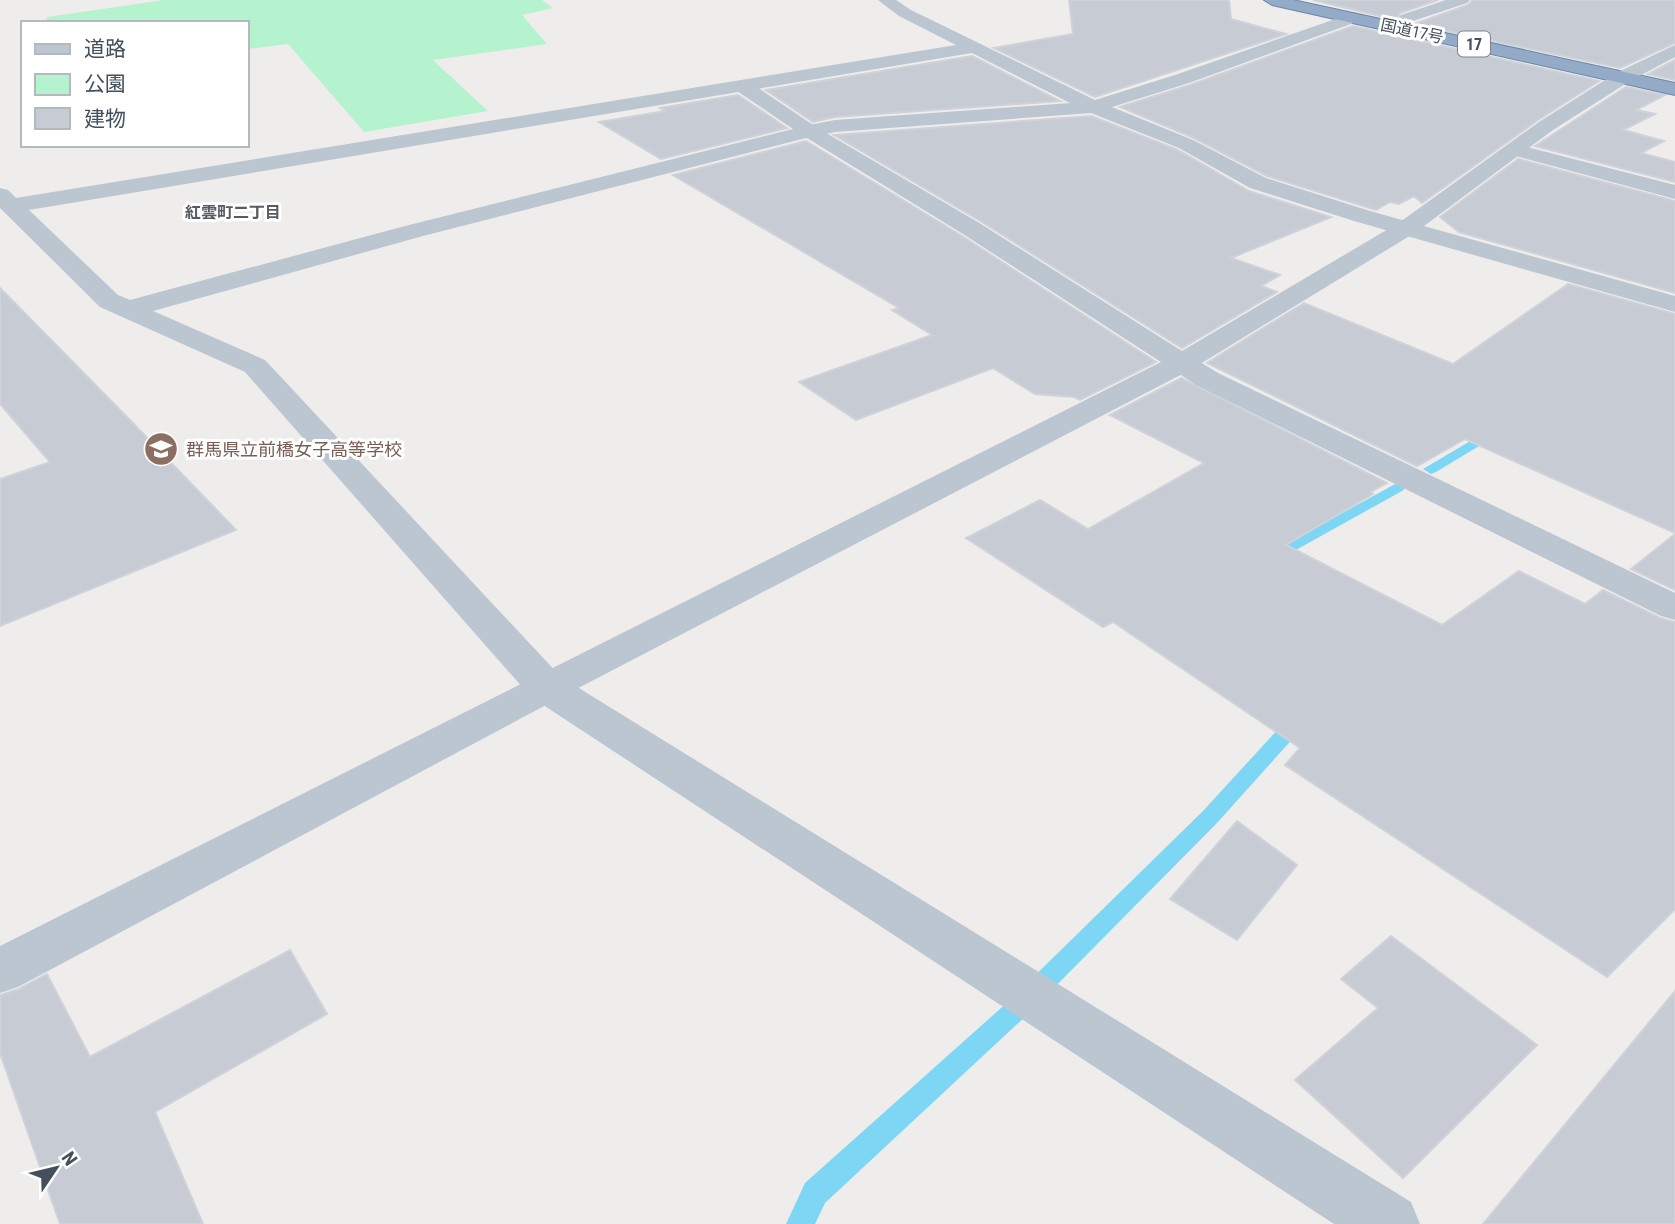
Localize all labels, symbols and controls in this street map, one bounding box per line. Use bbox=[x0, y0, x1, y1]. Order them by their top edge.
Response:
street label: 国道17号 bbox=[1379, 15, 1445, 47]
legend bbox=[21, 21, 248, 147]
road number: 17 bbox=[1458, 32, 1490, 56]
text: 道路 bbox=[84, 37, 126, 61]
text: 公園 bbox=[84, 72, 126, 96]
text: 建物 bbox=[84, 107, 126, 131]
district label: 紅雲町二丁目 bbox=[185, 203, 281, 222]
school or university icon: 群馬県立前橋女子高等学校 bbox=[142, 430, 180, 468]
place label: 群馬県立前橋女子高等学校 bbox=[186, 439, 402, 460]
north arrow bbox=[21, 1133, 91, 1203]
text: N bbox=[57, 1147, 82, 1170]

